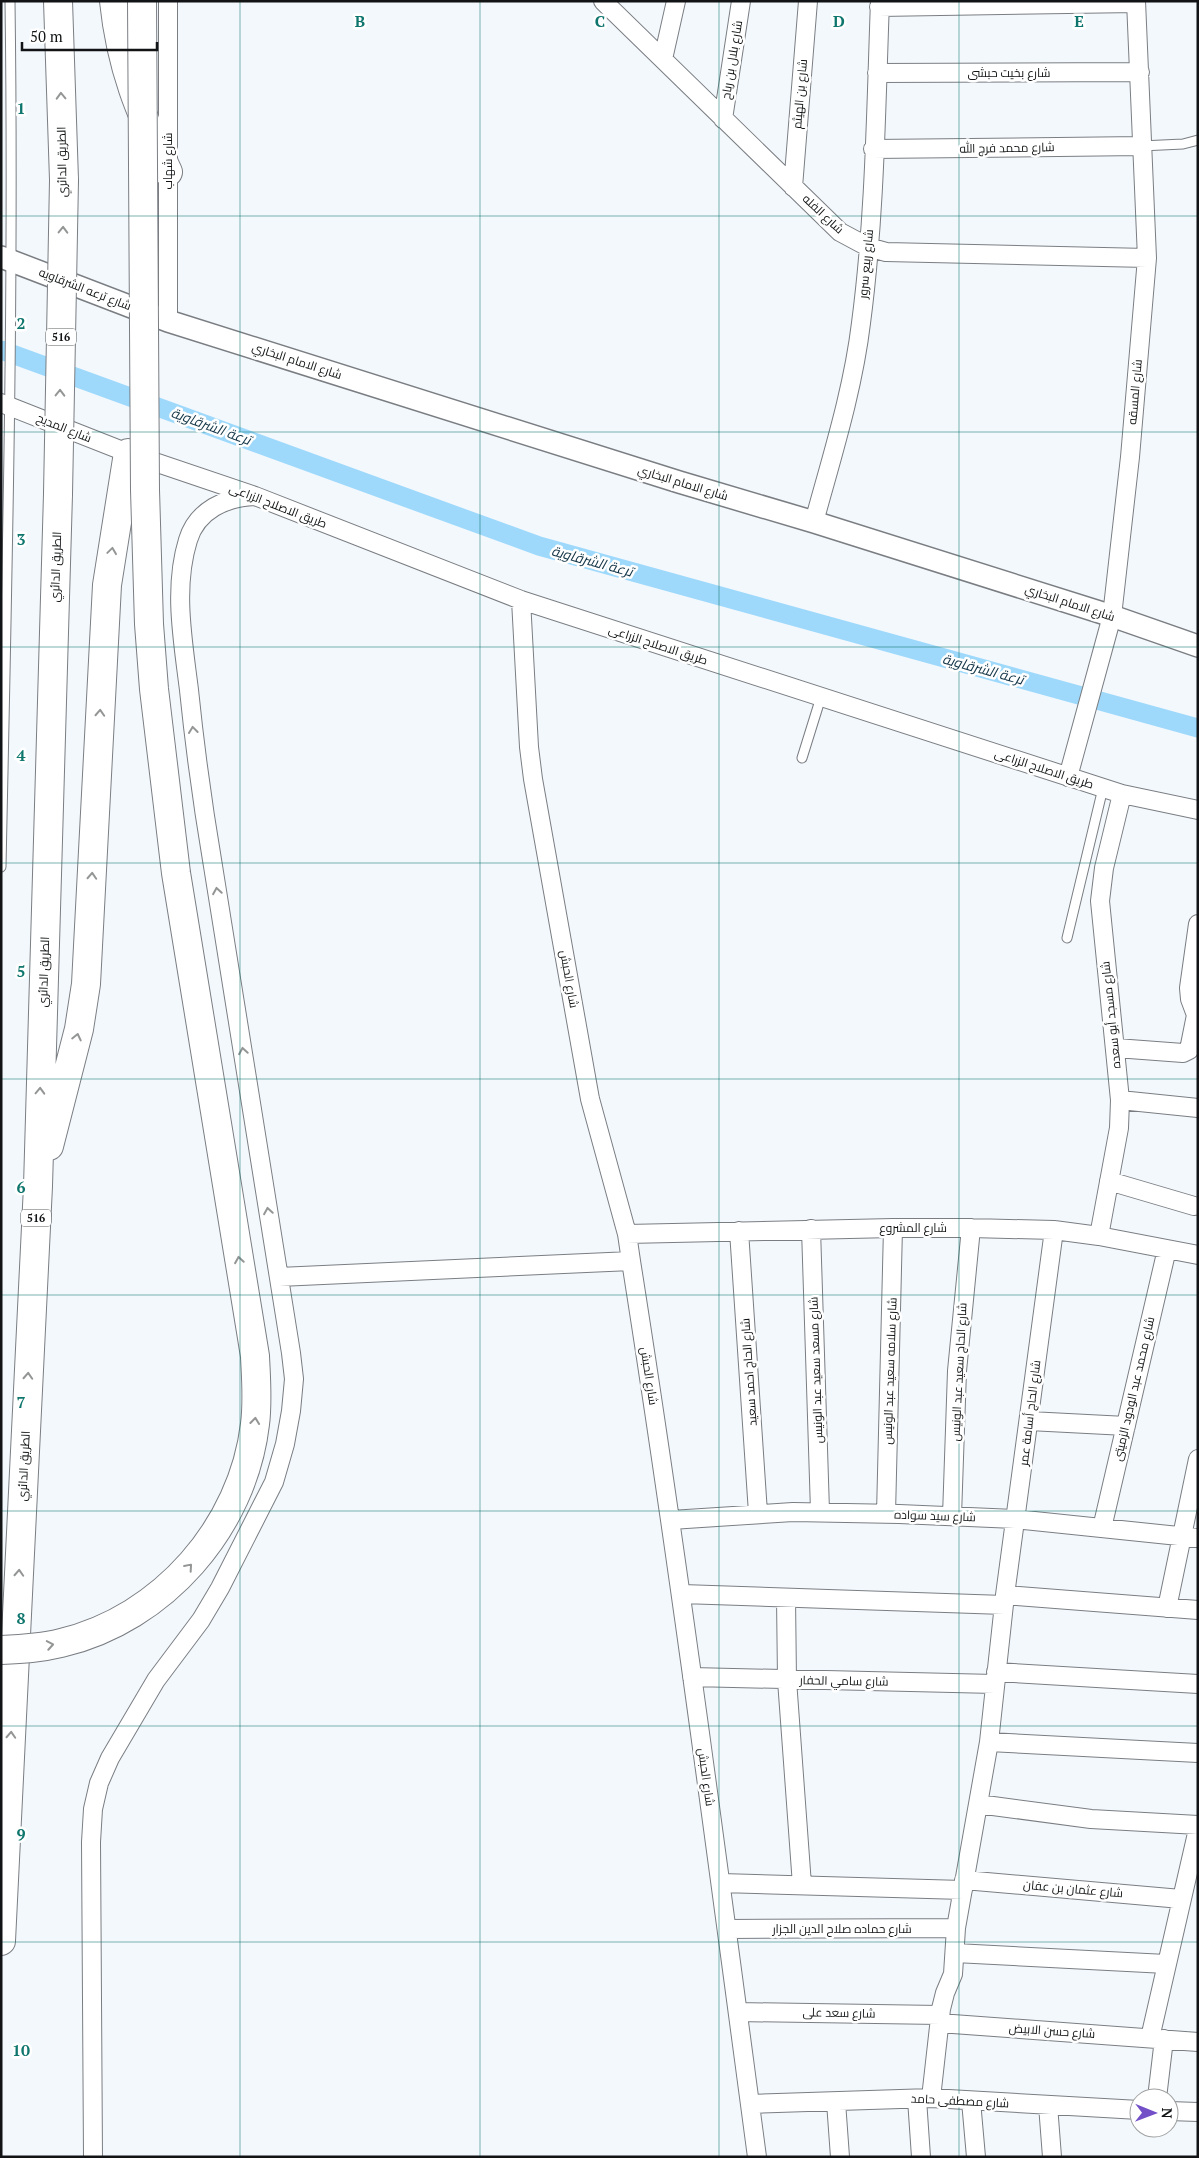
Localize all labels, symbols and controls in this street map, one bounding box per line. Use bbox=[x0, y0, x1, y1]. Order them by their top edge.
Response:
text: B bbox=[355, 10, 365, 32]
text: C bbox=[595, 10, 605, 32]
text: D bbox=[833, 10, 845, 32]
text: E bbox=[1074, 10, 1084, 32]
street label: شارع بلال بن رباح bbox=[718, 19, 746, 101]
scale bar bbox=[22, 20, 158, 52]
text: 50 m bbox=[30, 26, 63, 46]
street label: شارع بن الهيثم bbox=[789, 58, 811, 130]
street label: شارع بخيت حبشى bbox=[968, 65, 1050, 81]
one-way arrow bbox=[56, 92, 66, 100]
text: 1 bbox=[16, 97, 26, 119]
street label: الطريق الدائري bbox=[53, 126, 73, 197]
street label: شارع شهاب bbox=[160, 132, 176, 190]
street label: شارع محمد فرج الله bbox=[959, 139, 1055, 157]
street label: شارع الفله bbox=[799, 191, 847, 237]
one-way arrow bbox=[57, 226, 68, 234]
street label: شارع ربيع سرور bbox=[855, 229, 877, 300]
street label: شارع ترعه الشرقاويه bbox=[37, 264, 134, 314]
text: 2 bbox=[16, 312, 26, 334]
road number: 516 bbox=[46, 328, 76, 346]
street label: شارع الامام البخاري bbox=[249, 339, 344, 385]
street label: شارع المسقه bbox=[1124, 358, 1146, 425]
one-way arrow bbox=[54, 388, 65, 396]
water label: ترعة الشرقاوية bbox=[169, 402, 256, 449]
street label: شارع المديح bbox=[34, 410, 94, 446]
street label: شارع الامام البخاري bbox=[635, 462, 730, 506]
street label: طريق الاصلاح الزراعى bbox=[227, 480, 329, 532]
text: 3 bbox=[16, 528, 26, 550]
street label: الطريق الدائري bbox=[47, 531, 67, 603]
water label: ترعة الشرقاوية bbox=[549, 541, 637, 581]
one-way arrow bbox=[106, 547, 117, 555]
street label: شارع الامام البخاري bbox=[1022, 581, 1117, 627]
street label: طريق الاصلاح الزراعى bbox=[606, 621, 710, 669]
water label: ترعة الشرقاوية bbox=[940, 649, 1028, 689]
one-way arrow bbox=[95, 709, 106, 717]
one-way arrow bbox=[188, 725, 199, 733]
text: 4 bbox=[16, 744, 26, 766]
street label: طريق الاصلاح الزراعى bbox=[992, 745, 1096, 793]
one-way arrow bbox=[87, 871, 98, 879]
one-way arrow bbox=[212, 886, 222, 895]
street label: الطريق الدائري bbox=[35, 936, 55, 1008]
street label: شارع الحبش bbox=[556, 949, 582, 1009]
text: 5 bbox=[16, 960, 26, 982]
street label: شارع مسجد أبو سعده bbox=[1097, 960, 1125, 1070]
one-way arrow bbox=[71, 1033, 82, 1042]
one-way arrow bbox=[238, 1047, 248, 1055]
one-way arrow bbox=[35, 1087, 46, 1095]
text: 6 bbox=[16, 1176, 26, 1198]
one-way arrow bbox=[264, 1207, 274, 1216]
road number: 516 bbox=[21, 1210, 51, 1226]
street label: شارع المشروع bbox=[879, 1220, 947, 1236]
one-way arrow bbox=[235, 1256, 245, 1265]
street label: شارع مسعد سعيد عبد الونيس bbox=[805, 1296, 827, 1444]
street label: شارع سلامه سعيد عبد الونيس bbox=[879, 1297, 901, 1445]
street label: شارع الحاج سعيد عبد الونيس bbox=[947, 1302, 971, 1442]
street label: شارع محمد عبد الودود الزميتى bbox=[1110, 1315, 1158, 1463]
street label: شارع الحاج احمد سعيد bbox=[737, 1317, 761, 1427]
street label: شارع الحبش bbox=[637, 1346, 661, 1406]
street label: شارع الحاج أسامة عمر bbox=[1015, 1359, 1044, 1468]
one-way arrow bbox=[23, 1371, 34, 1379]
text: 7 bbox=[16, 1391, 26, 1413]
one-way arrow bbox=[249, 1417, 260, 1425]
street label: الطريق الدائري bbox=[14, 1430, 36, 1502]
street label: شارع سيد سواده bbox=[894, 1507, 976, 1525]
one-way arrow bbox=[183, 1563, 192, 1572]
one-way arrow bbox=[14, 1569, 24, 1576]
text: 8 bbox=[16, 1607, 26, 1629]
one-way arrow bbox=[45, 1641, 54, 1651]
street label: شارع سامي الحفار bbox=[798, 1672, 889, 1692]
one-way arrow bbox=[6, 1731, 17, 1739]
street label: شارع الحبش bbox=[694, 1747, 718, 1807]
text: 9 bbox=[16, 1823, 26, 1845]
street label: شارع عثمان بن عفان bbox=[1022, 1877, 1124, 1901]
street label: شارع حماده صلاح الدين الجزار bbox=[771, 1921, 912, 1937]
street label: شارع سعد على bbox=[802, 2004, 876, 2022]
street label: شارع حسن الابيض bbox=[1008, 2020, 1096, 2042]
text: 10 bbox=[12, 2039, 30, 2061]
north arrow bbox=[1129, 2088, 1179, 2138]
street label: شارع مصطفى حامد bbox=[910, 2090, 1010, 2112]
text: N bbox=[1158, 2108, 1177, 2119]

